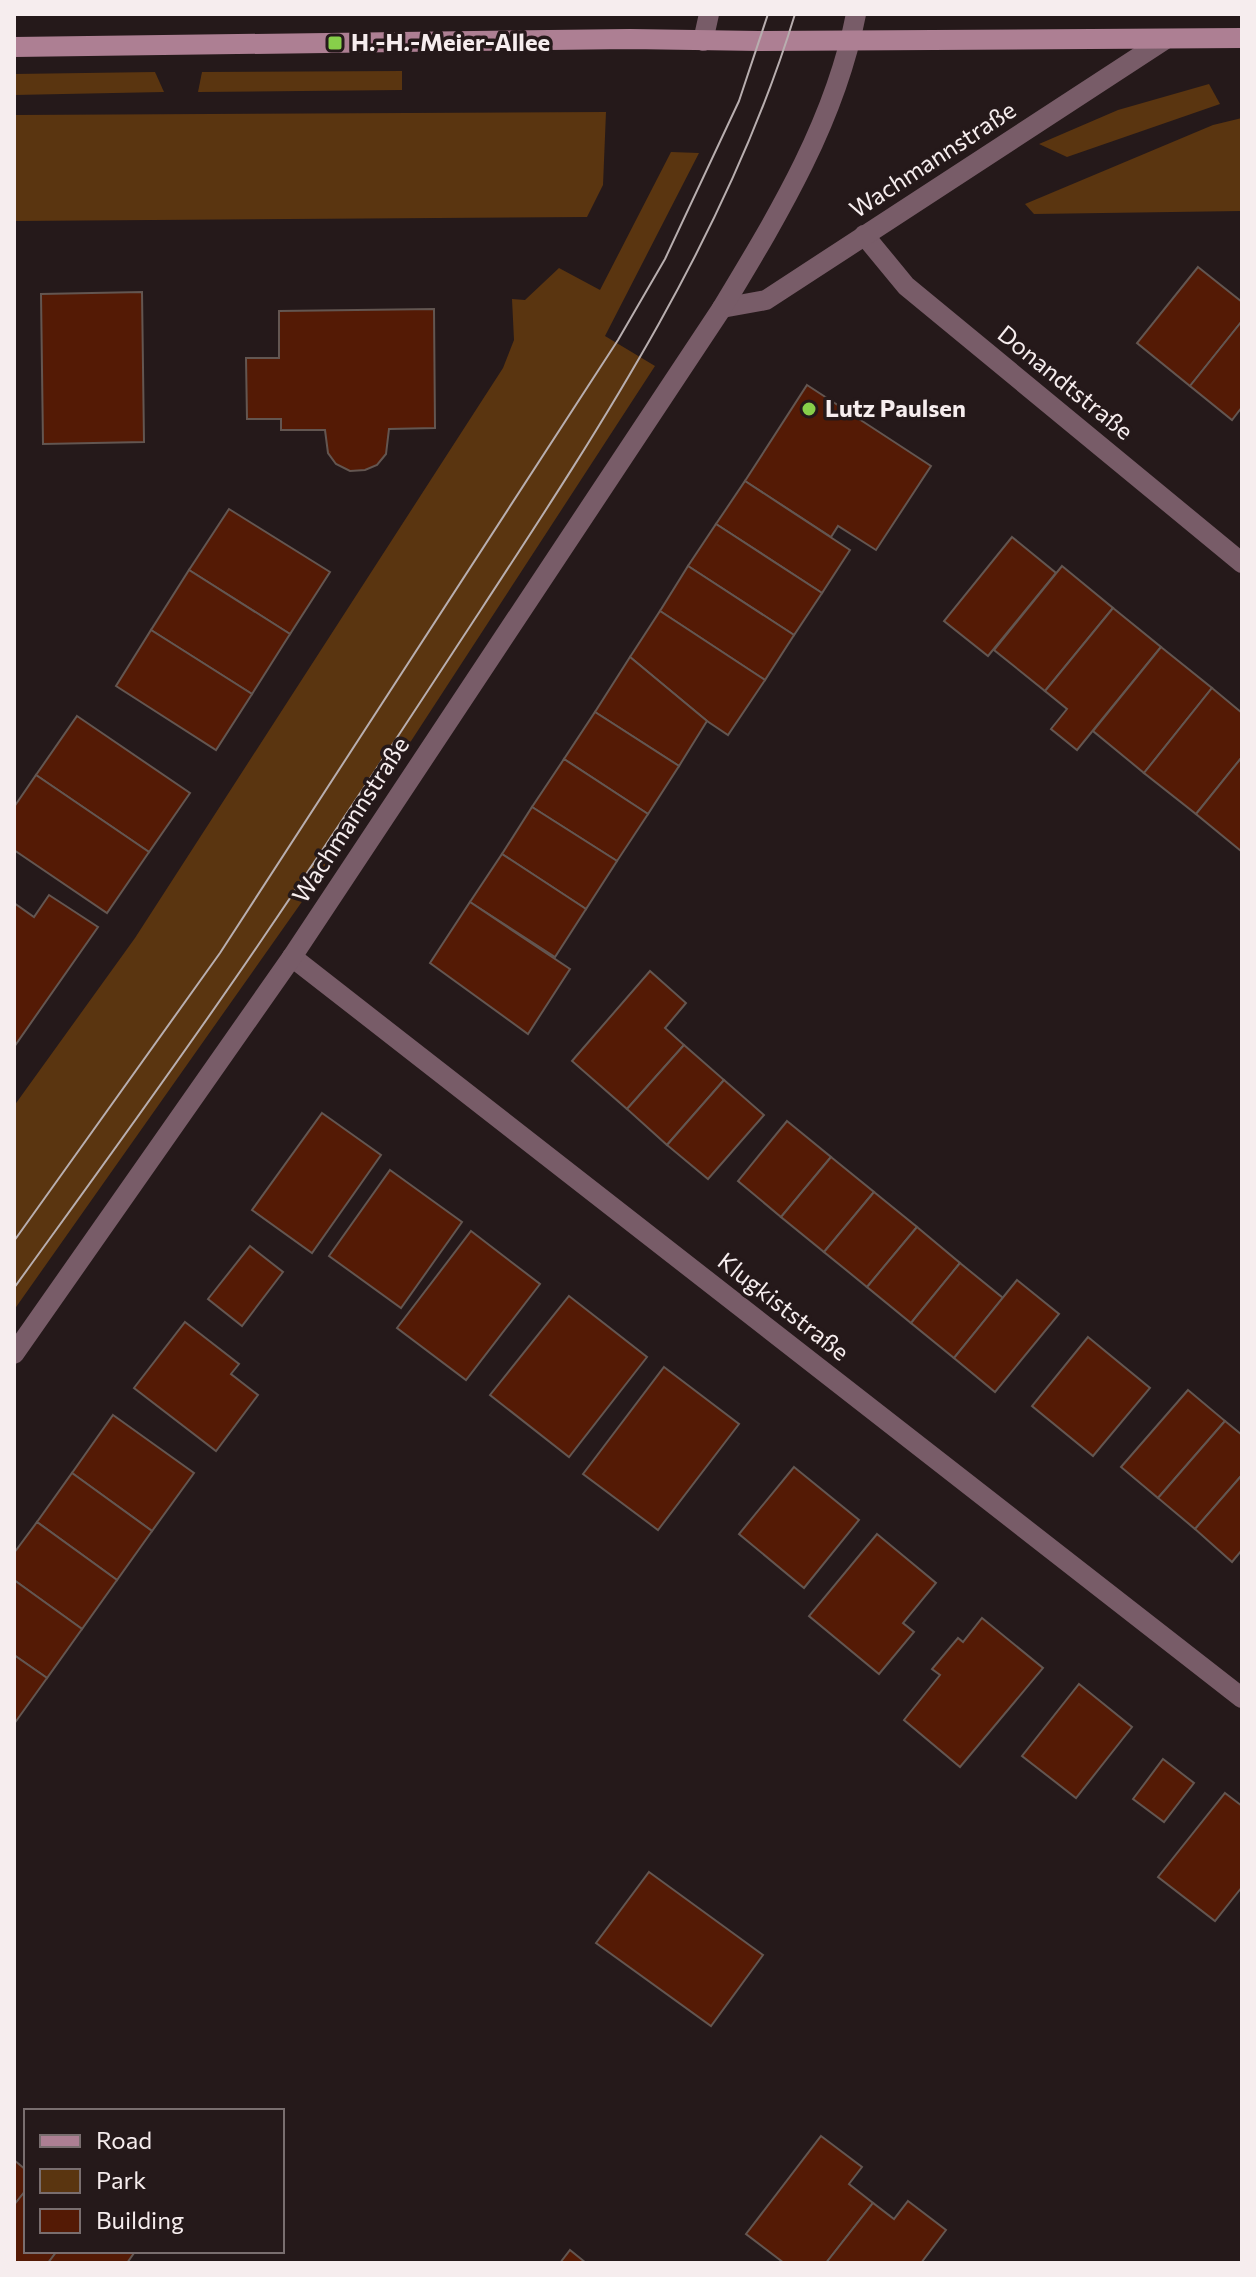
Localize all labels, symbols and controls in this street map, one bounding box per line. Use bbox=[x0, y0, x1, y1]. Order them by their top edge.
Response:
place label: H.-H.-Meier-Allee bbox=[351, 27, 550, 56]
marker: H.-H.-Meier-Allee bbox=[326, 34, 344, 52]
street label: Wachmannstraße bbox=[844, 94, 1021, 223]
street label: Donandtstraße bbox=[992, 318, 1139, 445]
place label: Lutz Paulsen bbox=[825, 393, 966, 422]
marker: Lutz Paulsen bbox=[800, 400, 818, 418]
street label: Wachmannstraße bbox=[285, 731, 414, 908]
street label: Klugkiststraße bbox=[713, 1246, 855, 1366]
legend bbox=[24, 2109, 284, 2253]
text: Road bbox=[96, 2125, 152, 2154]
text: Park bbox=[96, 2165, 146, 2194]
text: Building bbox=[96, 2205, 184, 2234]

